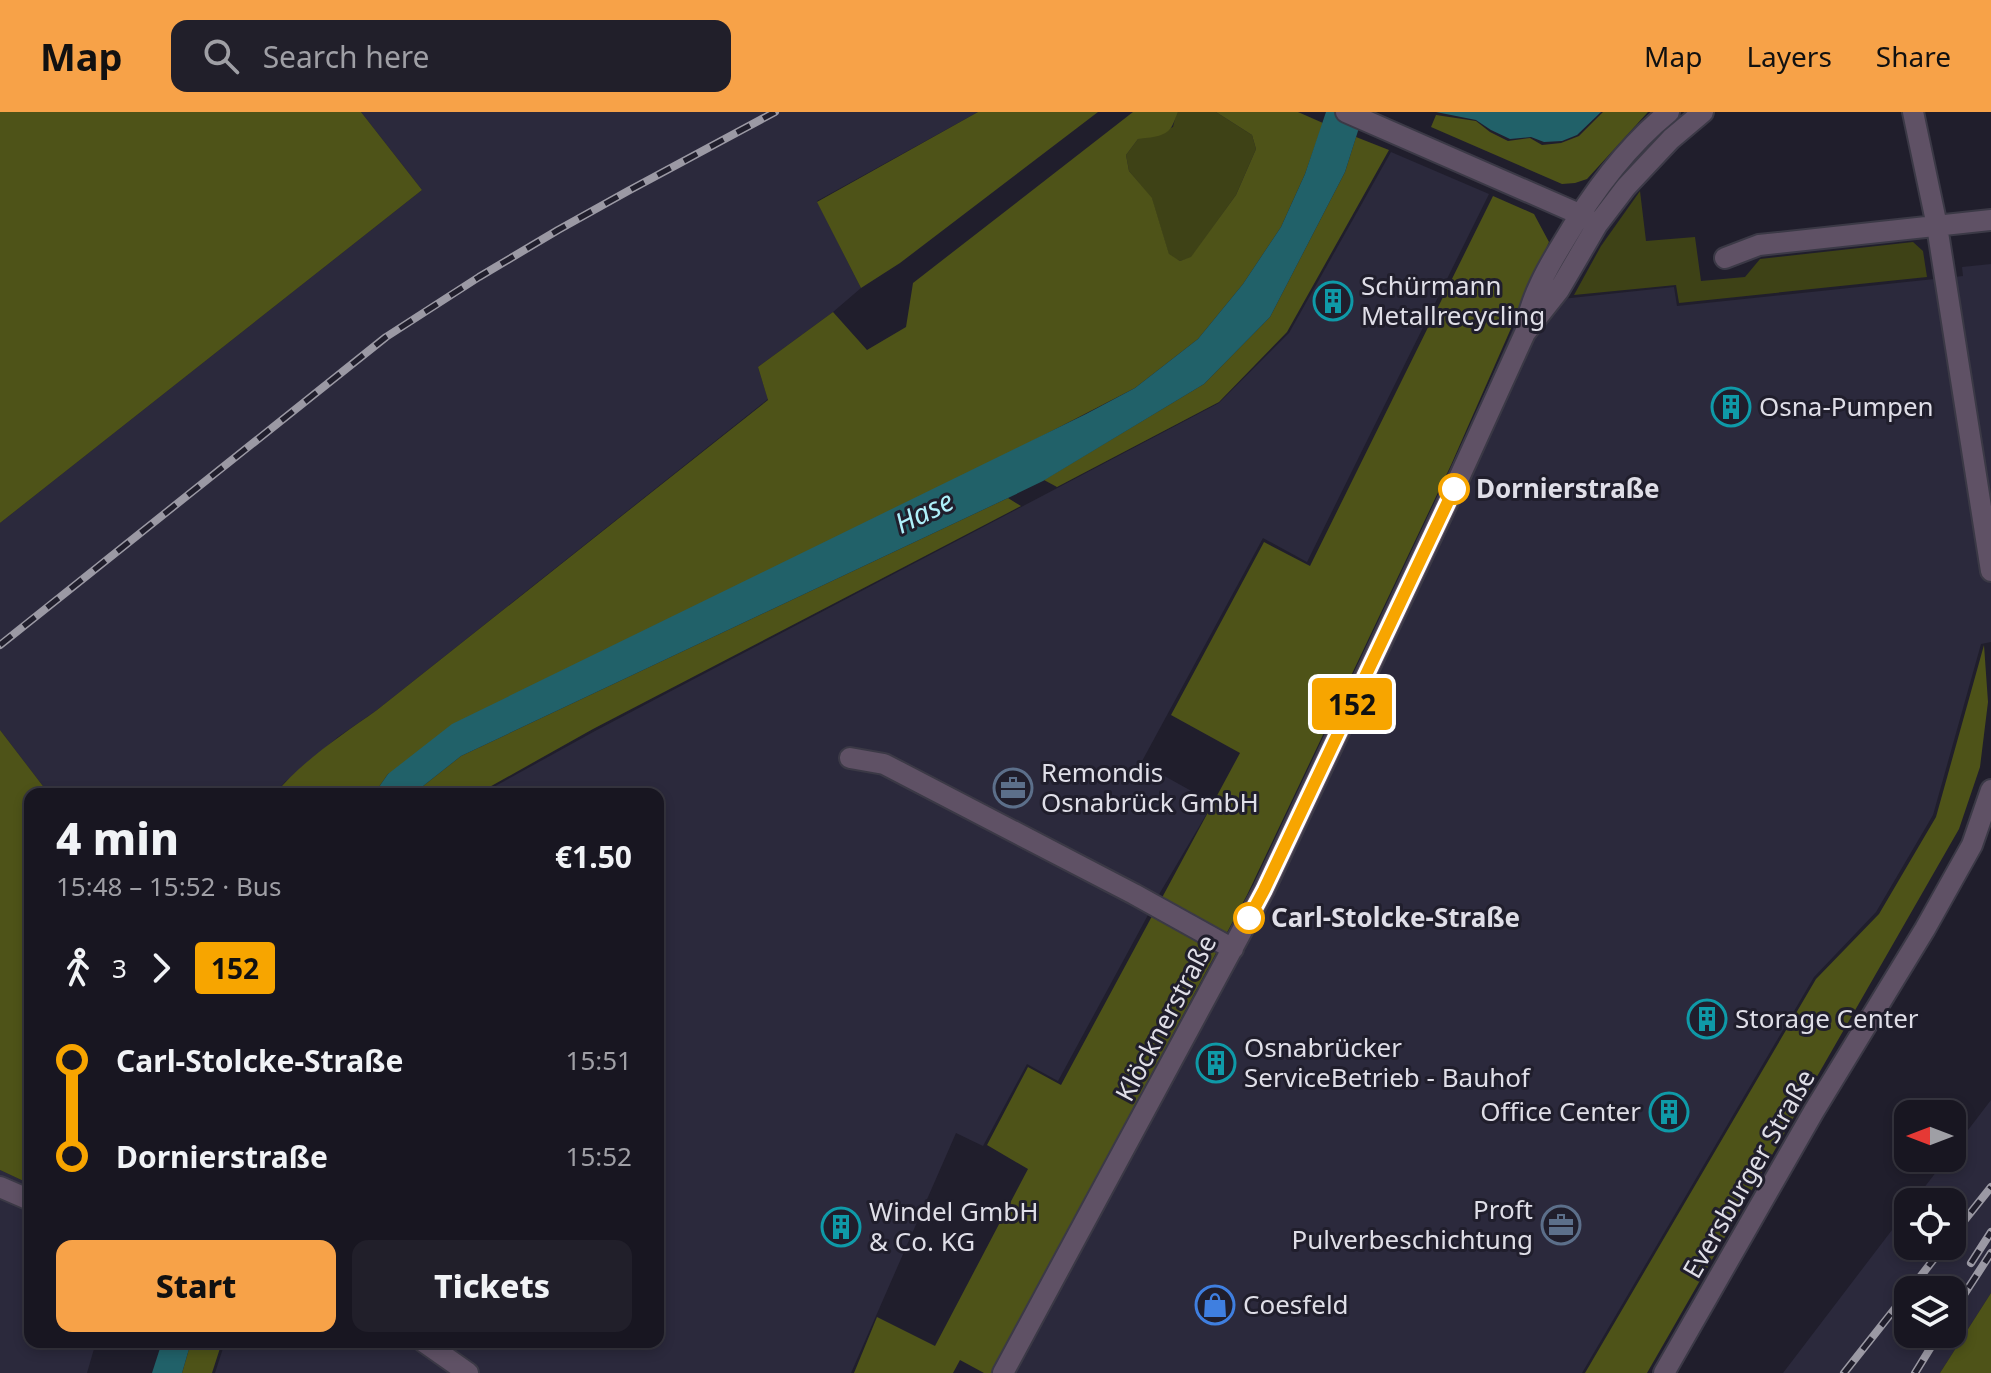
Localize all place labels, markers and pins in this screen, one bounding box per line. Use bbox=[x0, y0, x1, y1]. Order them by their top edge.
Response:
place label: Schürmann Metallrecycling bbox=[1361, 267, 1545, 333]
building icon: Schürmann Metallrecycling bbox=[1312, 280, 1354, 322]
building icon: Osna-Pumpen bbox=[1710, 386, 1752, 428]
place label: Osna-Pumpen bbox=[1759, 388, 1934, 424]
place label: Dornierstraße bbox=[1476, 470, 1660, 506]
marker: Dornierstraße bbox=[1439, 474, 1469, 504]
place label: Remondis Osnabrück GmbH bbox=[1041, 754, 1259, 820]
office icon: Remondis Osnabrück GmbH bbox=[992, 767, 1034, 809]
place label: Carl-Stolcke-Straße bbox=[1271, 899, 1520, 935]
marker: Carl-Stolcke-Straße bbox=[1234, 903, 1264, 933]
building icon: Storage Center bbox=[1686, 998, 1728, 1040]
place label: Storage Center bbox=[1735, 1000, 1919, 1036]
place label: Osnabrücker ServiceBetrieb - Bauhof bbox=[1244, 1029, 1532, 1095]
building icon: Osnabrücker ServiceBetrieb - Bauhof bbox=[1195, 1042, 1237, 1084]
building icon: Office Center bbox=[1648, 1091, 1690, 1133]
place label: Office Center bbox=[1480, 1093, 1641, 1129]
place label: Proft Pulverbeschichtung bbox=[1291, 1191, 1533, 1257]
place label: Windel GmbH & Co. KG bbox=[869, 1193, 1039, 1259]
office icon: Proft Pulverbeschichtung bbox=[1540, 1204, 1582, 1246]
building icon: Windel GmbH & Co. KG bbox=[820, 1206, 862, 1248]
shop icon: Coesfeld bbox=[1194, 1284, 1236, 1326]
place label: Coesfeld bbox=[1243, 1286, 1349, 1322]

